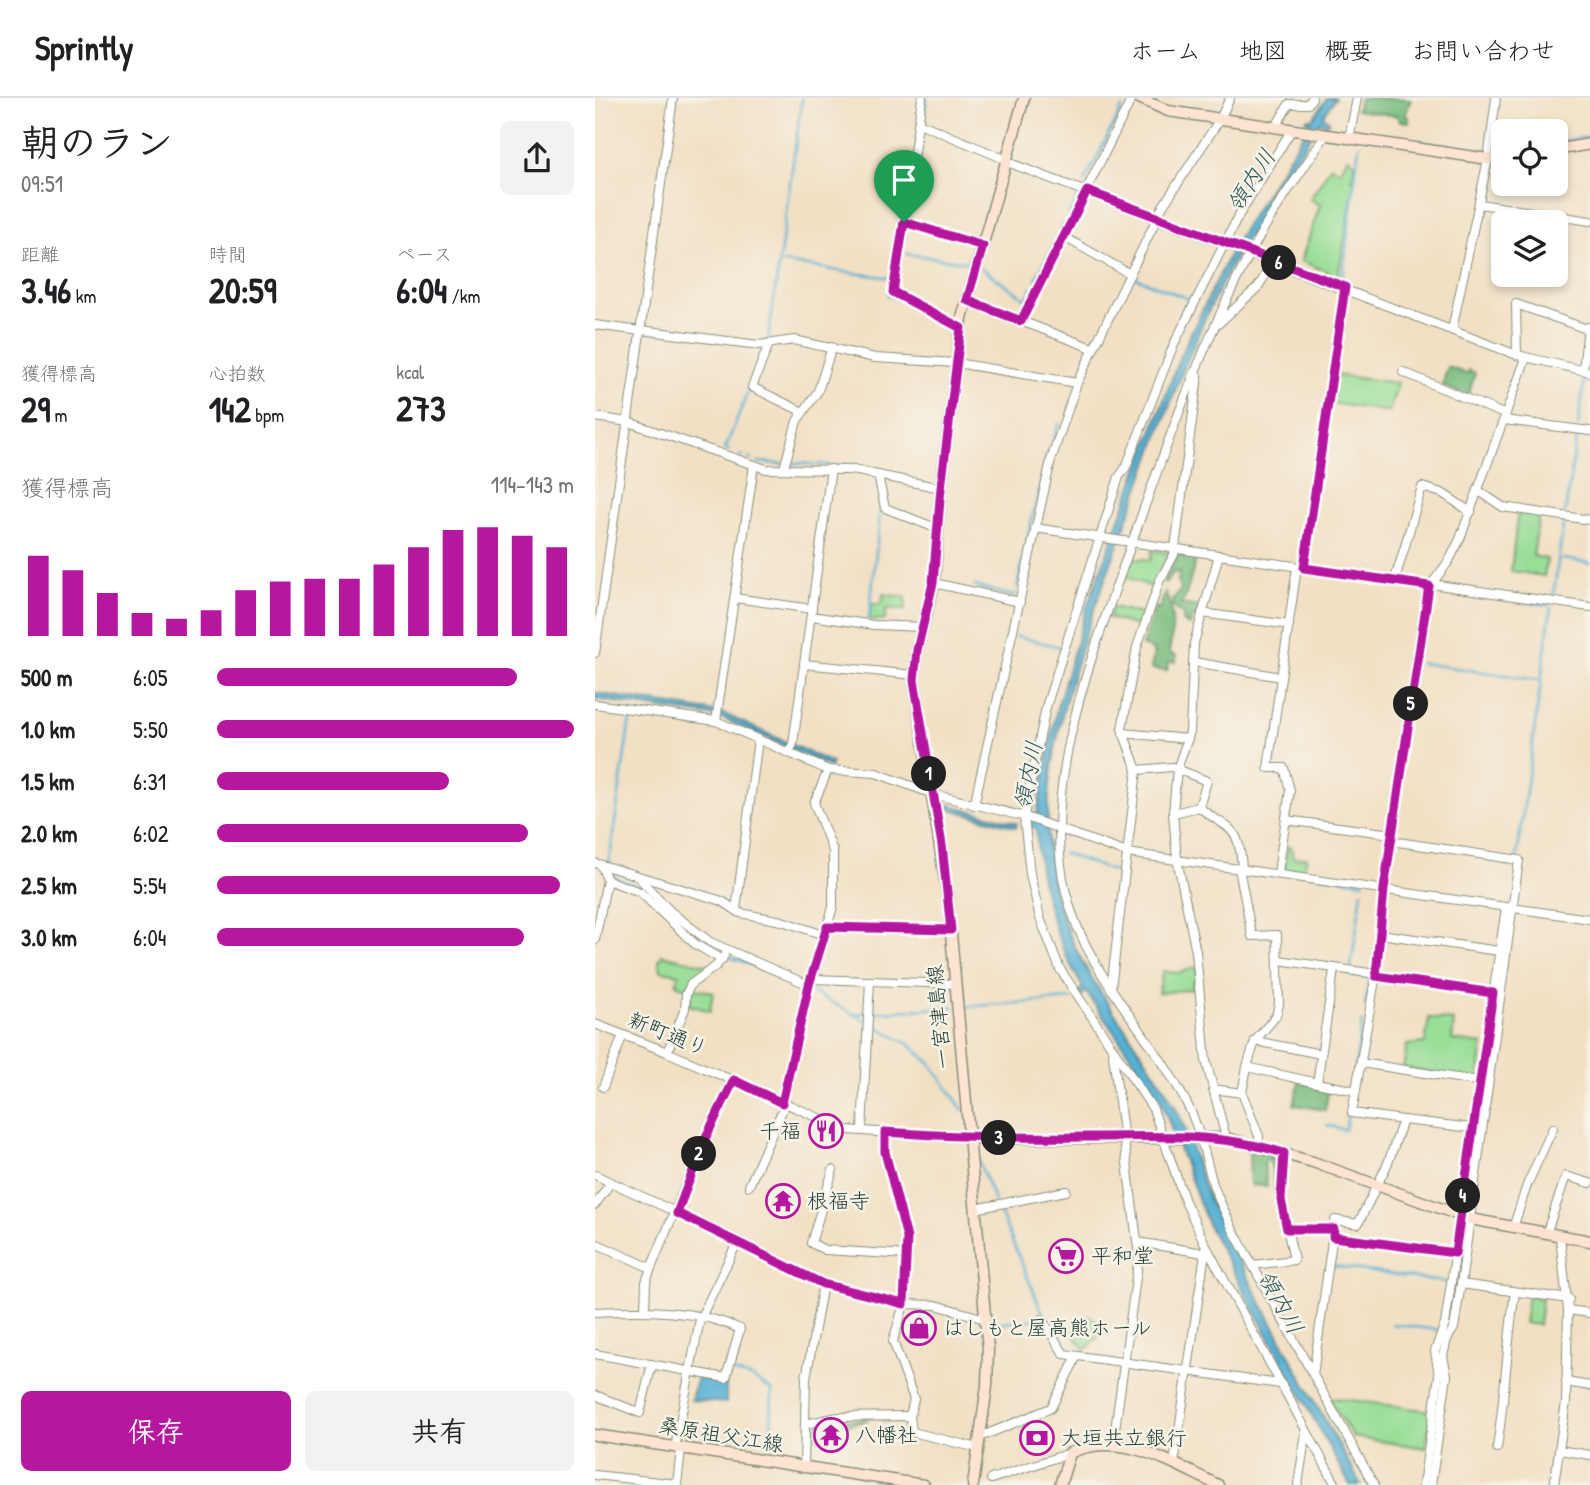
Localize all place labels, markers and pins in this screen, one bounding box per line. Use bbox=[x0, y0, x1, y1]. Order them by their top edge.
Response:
pin bbox=[874, 150, 934, 222]
pin: 6 bbox=[1261, 246, 1297, 280]
pin: 5 bbox=[1393, 686, 1429, 722]
pin: 1 bbox=[911, 756, 947, 792]
restaurant icon: 千福 bbox=[807, 1112, 845, 1150]
place label: 千福 bbox=[759, 1116, 801, 1145]
pin: 3 bbox=[981, 1121, 1017, 1156]
pin: 2 bbox=[681, 1136, 717, 1172]
pin: 4 bbox=[1445, 1178, 1481, 1214]
temple icon: 根福寺 bbox=[764, 1182, 802, 1220]
place label: 根福寺 bbox=[807, 1186, 870, 1215]
supermarket icon: 平和堂 bbox=[1047, 1237, 1085, 1275]
place label: 平和堂 bbox=[1091, 1241, 1154, 1270]
shop icon: はしもと屋高熊ホール bbox=[900, 1309, 938, 1347]
place label: はしもと屋高熊ホール bbox=[943, 1313, 1152, 1342]
temple icon: 八幡社 bbox=[812, 1416, 850, 1454]
bank icon: 大垣共立銀行 bbox=[1018, 1419, 1056, 1457]
place label: 八幡社 bbox=[855, 1420, 918, 1449]
place label: 大垣共立銀行 bbox=[1061, 1423, 1187, 1452]

